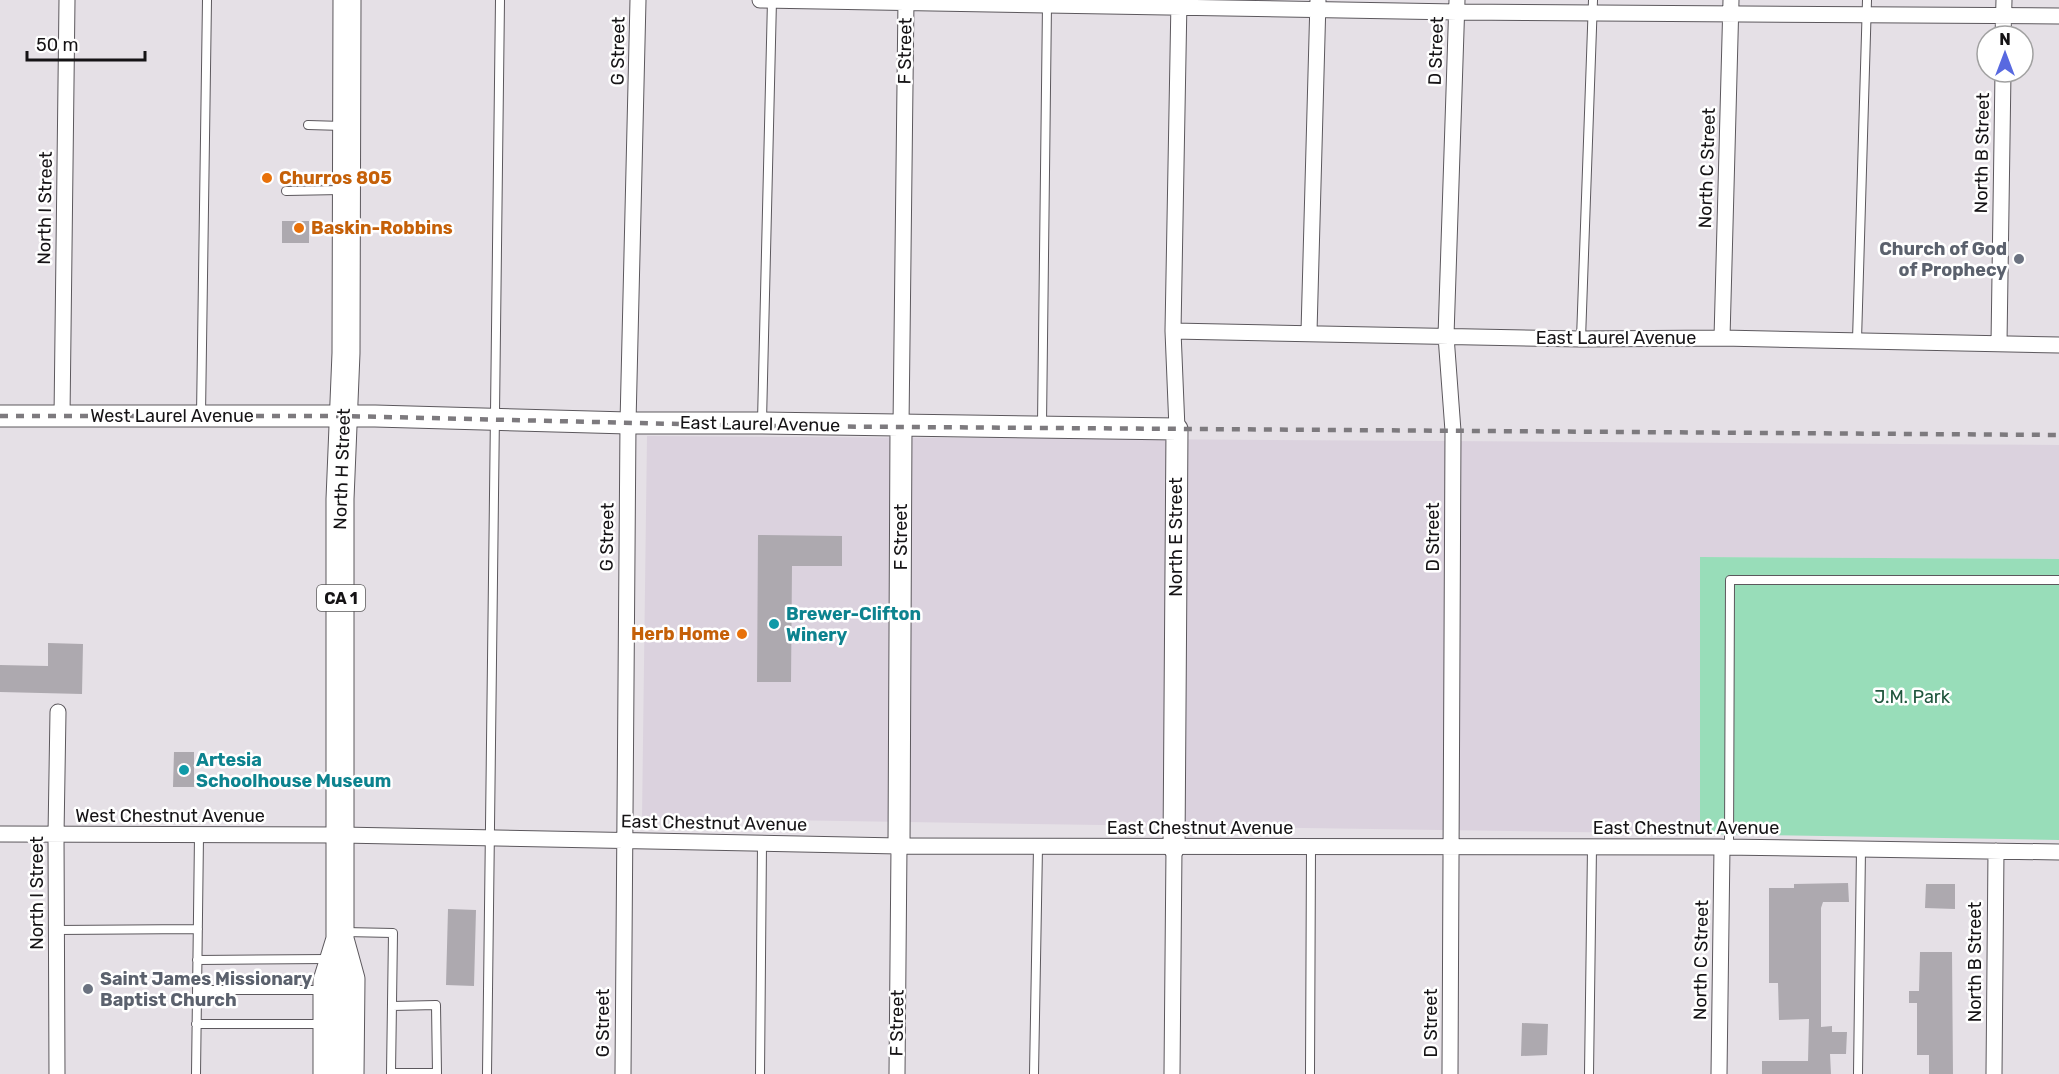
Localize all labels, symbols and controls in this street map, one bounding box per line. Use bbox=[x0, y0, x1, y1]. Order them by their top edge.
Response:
street label: G Street bbox=[606, 16, 630, 86]
street label: D Street bbox=[1424, 16, 1448, 86]
street label: F Street bbox=[893, 17, 917, 85]
scale bar bbox=[27, 24, 146, 62]
north arrow bbox=[1975, 24, 2035, 84]
text: N bbox=[1999, 30, 2011, 49]
text: 50 m bbox=[36, 34, 79, 56]
street label: North B Street bbox=[1970, 93, 1994, 213]
street label: North C Street bbox=[1694, 107, 1720, 229]
street label: North I Street bbox=[33, 151, 57, 265]
place label: Churros 805 bbox=[279, 167, 392, 189]
marker: Churros 805 bbox=[260, 171, 274, 185]
place label: Baskin-Robbins bbox=[311, 217, 453, 239]
marker: Baskin-Robbins bbox=[292, 221, 306, 235]
place label: Church of God of Prophecy bbox=[1879, 238, 2007, 281]
marker: Church of God of Prophecy bbox=[2012, 252, 2026, 266]
street label: East Laurel Avenue bbox=[1536, 327, 1696, 349]
street label: West Laurel Avenue bbox=[90, 405, 254, 427]
street label: North H Street bbox=[329, 408, 355, 530]
street label: East Laurel Avenue bbox=[680, 412, 840, 436]
street label: North E Street bbox=[1165, 477, 1187, 597]
street label: G Street bbox=[595, 502, 619, 572]
street label: D Street bbox=[1422, 503, 1444, 571]
street label: F Street bbox=[890, 504, 912, 570]
road number: CA 1 bbox=[317, 585, 365, 611]
place label: Brewer-Clifton Winery bbox=[786, 603, 921, 646]
marker: Brewer-Clifton Winery bbox=[767, 617, 781, 631]
place label: Herb Home bbox=[631, 623, 730, 645]
marker: Herb Home bbox=[735, 627, 749, 641]
park label: J.M. Park bbox=[1874, 686, 1951, 708]
place label: Artesia Schoolhouse Museum bbox=[196, 749, 391, 792]
marker: Artesia Schoolhouse Museum bbox=[177, 763, 191, 777]
street label: West Chestnut Avenue bbox=[75, 805, 265, 827]
street label: East Chestnut Avenue bbox=[621, 810, 807, 836]
street label: East Chestnut Avenue bbox=[1107, 817, 1293, 839]
street label: East Chestnut Avenue bbox=[1593, 817, 1779, 839]
street label: North I Street bbox=[26, 836, 48, 950]
street label: North C Street bbox=[1689, 900, 1713, 1020]
street label: North B Street bbox=[1964, 902, 1986, 1022]
place label: Saint James Missionary Baptist Church bbox=[100, 968, 313, 1011]
marker: Saint James Missionary Baptist Church bbox=[81, 982, 95, 996]
street label: G Street bbox=[592, 989, 614, 1057]
street label: F Street bbox=[885, 989, 909, 1057]
street label: D Street bbox=[1420, 989, 1442, 1057]

